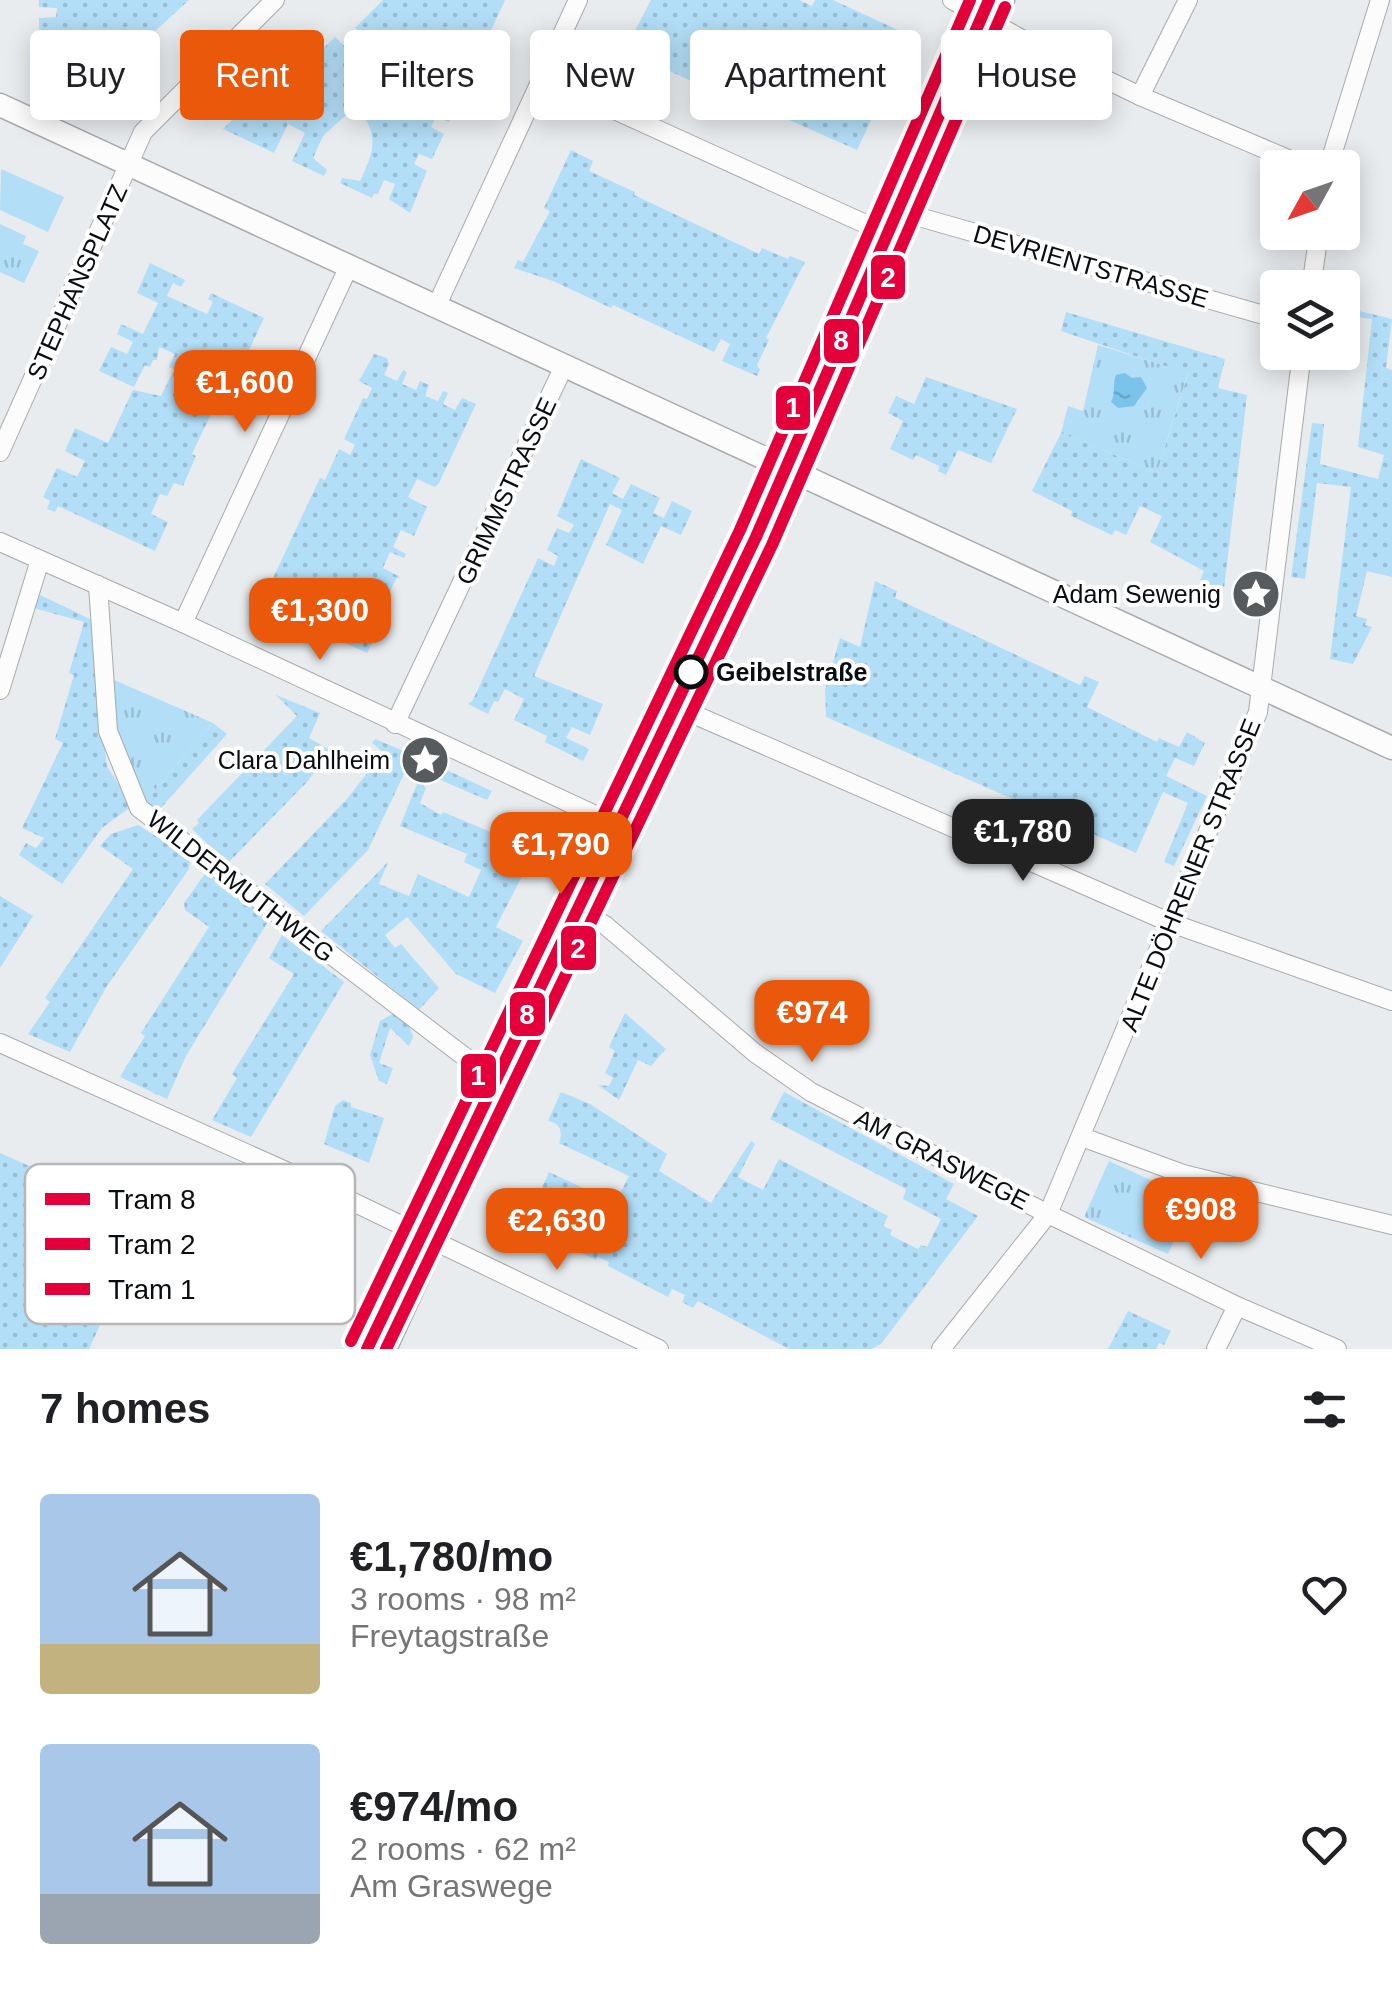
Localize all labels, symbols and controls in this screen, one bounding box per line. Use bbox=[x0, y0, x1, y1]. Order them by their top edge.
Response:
chip: Buy bbox=[30, 30, 160, 120]
chip: Rent bbox=[180, 30, 324, 120]
chip: Filters bbox=[344, 30, 510, 120]
chip: New bbox=[530, 30, 670, 120]
chip: Apartment bbox=[690, 30, 921, 120]
chip: House bbox=[941, 30, 1112, 120]
north arrow bbox=[1260, 150, 1360, 250]
map controls bbox=[1260, 150, 1360, 370]
street label: STEPHANSPLATZ bbox=[21, 180, 133, 384]
street label: DEVRIENTSTRASSE bbox=[970, 219, 1212, 313]
line badge: 2 bbox=[869, 253, 907, 301]
text: 2 bbox=[880, 262, 896, 293]
button: layers bbox=[1260, 270, 1360, 370]
line badge: 8 bbox=[822, 317, 861, 365]
text: 8 bbox=[833, 325, 849, 356]
pin: €1,600 bbox=[164, 350, 326, 435]
text: €1,600 bbox=[196, 364, 294, 400]
line badge: 1 bbox=[774, 384, 812, 432]
text: 1 bbox=[785, 392, 801, 423]
street label: GRIMMSTRASSE bbox=[450, 393, 562, 589]
place icon: Adam Sewenig bbox=[1230, 568, 1282, 620]
pin: €1,300 bbox=[239, 578, 401, 663]
place label: Adam Sewenig bbox=[1053, 580, 1221, 608]
text: €1,300 bbox=[271, 592, 369, 628]
marker: Geibelstraße bbox=[675, 656, 707, 688]
place label: Geibelstraße bbox=[716, 658, 868, 686]
street label: ALTE DÖHRENER STRASSE bbox=[1114, 715, 1266, 1035]
place icon: Clara Dahlheim bbox=[399, 734, 451, 786]
place label: Clara Dahlheim bbox=[218, 746, 390, 774]
pin: €1,780 bbox=[942, 799, 1104, 884]
street label: WILDERMUTHWEG bbox=[142, 804, 340, 968]
pin: €1,790 bbox=[480, 812, 642, 897]
text: €1,780 bbox=[974, 813, 1072, 849]
text: €1,790 bbox=[512, 826, 610, 862]
line badge: 2 bbox=[559, 924, 598, 972]
text: 2 bbox=[570, 933, 586, 964]
pin: €974 bbox=[753, 980, 871, 1065]
line badge: 8 bbox=[508, 990, 547, 1038]
text: €974 bbox=[776, 994, 848, 1030]
text: 8 bbox=[519, 999, 535, 1030]
line badge: 1 bbox=[459, 1052, 498, 1100]
text: 1 bbox=[470, 1060, 486, 1091]
street label: AM GRASWEGE bbox=[850, 1103, 1034, 1215]
legend bbox=[25, 1164, 355, 1324]
pin: €908 bbox=[1142, 1177, 1260, 1262]
text: Tram 8 bbox=[108, 1184, 196, 1215]
pin: €2,630 bbox=[476, 1188, 638, 1273]
text: €908 bbox=[1165, 1191, 1237, 1227]
text: €2,630 bbox=[508, 1202, 606, 1238]
text: Tram 2 bbox=[108, 1229, 196, 1260]
text: Tram 1 bbox=[108, 1274, 196, 1305]
icon: filters bbox=[1297, 1382, 1352, 1437]
text: 7 homes bbox=[40, 1385, 210, 1432]
text: €1,780/mo bbox=[350, 1533, 553, 1580]
icon: home bbox=[120, 1534, 240, 1654]
icon: heart bbox=[1297, 1567, 1352, 1622]
text: 3 rooms · 98 m² bbox=[350, 1581, 576, 1617]
text: Freytagstraße bbox=[350, 1618, 549, 1654]
text: €974/mo bbox=[350, 1783, 518, 1830]
icon: home bbox=[120, 1784, 240, 1904]
icon: heart bbox=[1297, 1817, 1352, 1872]
text: 2 rooms · 62 m² bbox=[350, 1831, 576, 1867]
text: Am Graswege bbox=[350, 1868, 553, 1904]

